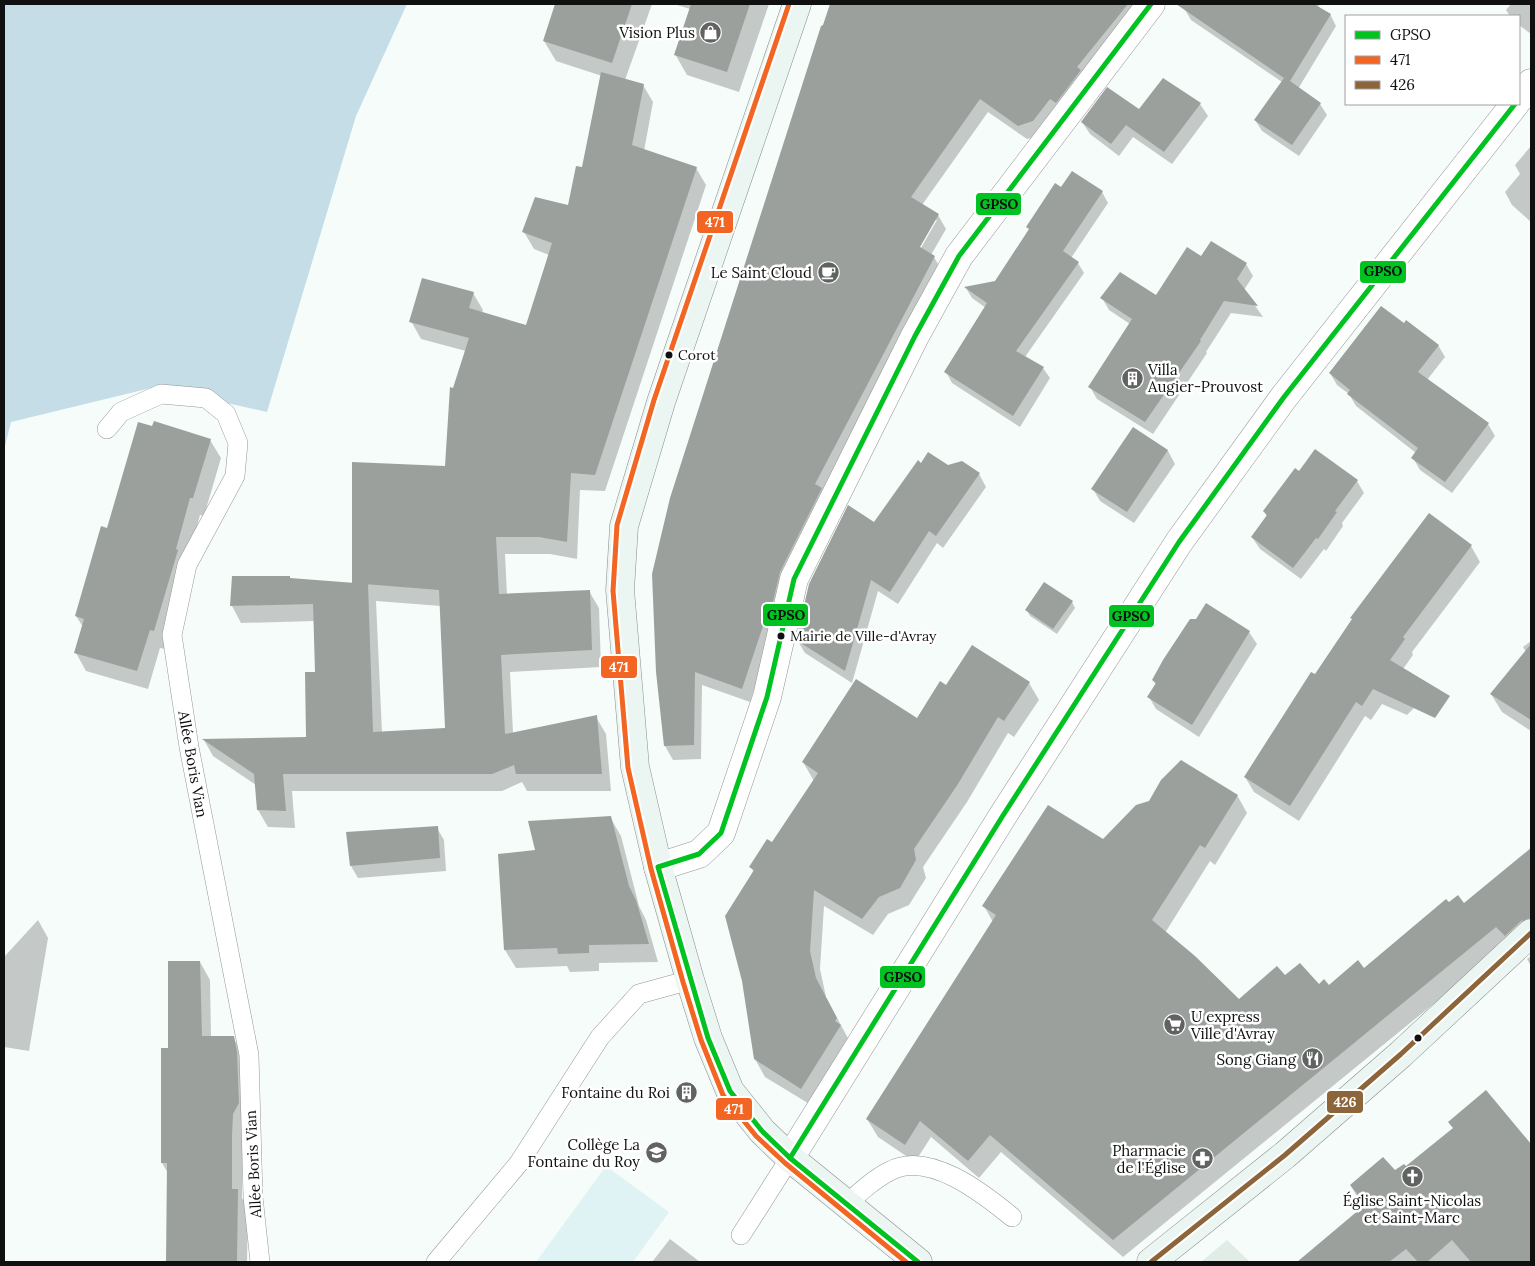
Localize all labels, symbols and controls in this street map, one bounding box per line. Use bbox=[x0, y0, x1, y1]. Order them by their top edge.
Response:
legend bbox=[1345, 15, 1520, 105]
shop icon: Vision Plus bbox=[699, 20, 723, 44]
place label: Vision Plus bbox=[618, 23, 695, 42]
text: GPSO bbox=[1390, 25, 1431, 44]
text: 471 bbox=[1390, 50, 1411, 69]
text: 426 bbox=[1390, 75, 1415, 94]
line badge: GPSO bbox=[975, 192, 1022, 216]
text: GPSO bbox=[980, 195, 1019, 213]
line badge: 471 bbox=[696, 210, 734, 234]
text: 471 bbox=[705, 213, 725, 231]
cafe icon: Le Saint Cloud bbox=[816, 260, 840, 284]
line badge: GPSO bbox=[1359, 260, 1407, 284]
text: GPSO bbox=[1364, 262, 1403, 280]
place label: Le Saint Cloud bbox=[711, 263, 812, 282]
place label: Corot bbox=[678, 346, 716, 364]
marker: Corot bbox=[664, 350, 674, 360]
place label: Villa Augier-Prouvost bbox=[1147, 360, 1263, 396]
building icon: Villa Augier-Prouvost bbox=[1120, 366, 1144, 390]
line badge: GPSO bbox=[762, 603, 809, 627]
line badge: GPSO bbox=[1108, 604, 1155, 628]
text: GPSO bbox=[767, 606, 806, 624]
text: GPSO bbox=[1112, 607, 1151, 625]
place label: Mairie de Ville-d'Avray bbox=[790, 627, 937, 645]
marker: Mairie de Ville-d'Avray bbox=[776, 631, 786, 641]
line badge: 471 bbox=[600, 655, 638, 679]
text: 471 bbox=[609, 658, 629, 676]
street label: Allée Boris Vian bbox=[174, 708, 212, 819]
line badge: GPSO bbox=[879, 965, 926, 989]
text: GPSO bbox=[884, 968, 923, 986]
place label: U express Ville d'Avray bbox=[1190, 1007, 1275, 1043]
supermarket icon: U express Ville d'Avray bbox=[1163, 1013, 1187, 1037]
unlabelled marker bbox=[1413, 1033, 1423, 1043]
restaurant icon: Song Giang bbox=[1300, 1047, 1324, 1071]
place label: Song Giang bbox=[1217, 1050, 1297, 1069]
building icon: Fontaine du Roi bbox=[674, 1080, 698, 1104]
place label: Fontaine du Roi bbox=[561, 1083, 670, 1102]
line badge: 426 bbox=[1326, 1090, 1364, 1114]
text: 426 bbox=[1333, 1093, 1357, 1111]
line badge: 471 bbox=[715, 1097, 753, 1121]
text: 471 bbox=[724, 1100, 744, 1118]
street label: Allée Boris Vian bbox=[241, 1110, 265, 1219]
place label: Collège La Fontaine du Roy bbox=[528, 1135, 640, 1171]
school or university icon: Collège La Fontaine du Roy bbox=[644, 1141, 668, 1165]
place label: Pharmacie de l'Église bbox=[1112, 1141, 1186, 1177]
pharmacy icon: Pharmacie de l'Église bbox=[1190, 1147, 1214, 1171]
church icon: Église Saint-Nicolas et Saint-Marc bbox=[1400, 1165, 1424, 1189]
place label: Église Saint-Nicolas et Saint-Marc bbox=[1343, 1191, 1481, 1227]

